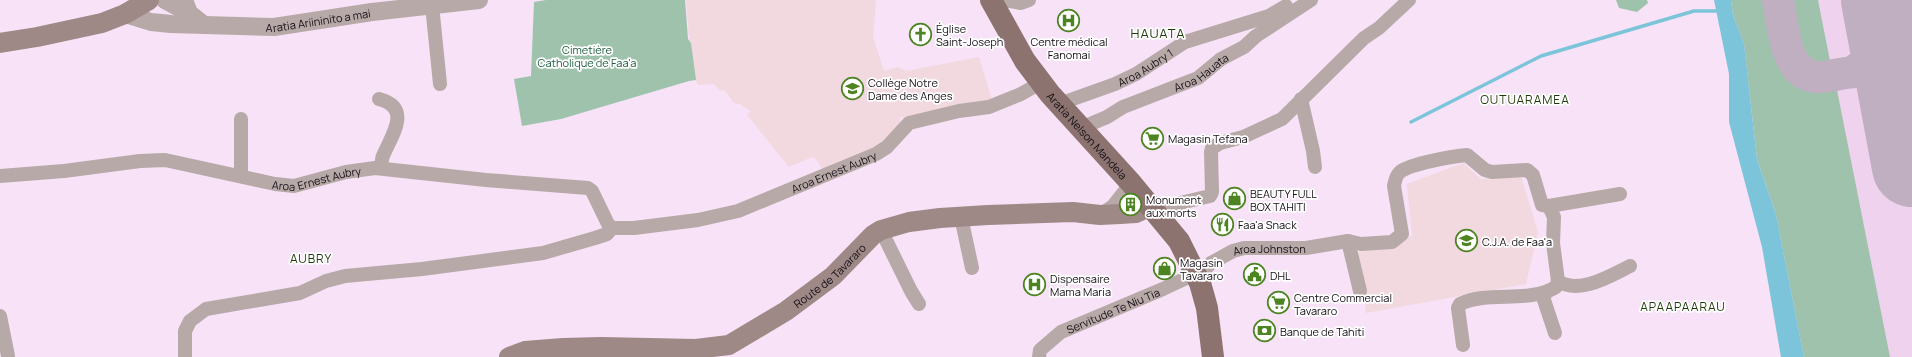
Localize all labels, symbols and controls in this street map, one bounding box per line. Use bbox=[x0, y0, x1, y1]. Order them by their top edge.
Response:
street label: Aratia Ariininito a mai bbox=[266, 5, 372, 35]
hospital icon: Centre médical Fanomai bbox=[1056, 8, 1082, 34]
church icon: Église Saint-Joseph bbox=[907, 21, 933, 47]
place label: Église Saint-Joseph bbox=[936, 21, 1003, 49]
district label: HAUATA bbox=[1131, 24, 1185, 42]
place label: Centre médical Fanomai bbox=[1030, 34, 1108, 62]
park label: Cimetière Catholique de Faa'a bbox=[538, 42, 636, 70]
street label: Aroa Aubry 1 bbox=[1115, 45, 1175, 89]
street label: Aroa Hauata bbox=[1171, 49, 1231, 94]
school or university icon: Collège Notre Dame des Anges bbox=[839, 75, 865, 101]
place label: Collège Notre Dame des Anges bbox=[868, 75, 953, 103]
street label: Aratia Nelson Mandela bbox=[1044, 88, 1131, 182]
district label: OUTUARAMEA bbox=[1480, 91, 1570, 108]
supermarket icon: Magasin Tefana bbox=[1140, 125, 1166, 151]
place label: Magasin Tefana bbox=[1168, 131, 1248, 146]
street label: Aroa Ernest Aubry bbox=[789, 147, 879, 196]
street label: Aroa Ernest Aubry bbox=[271, 162, 362, 194]
shop icon: BEAUTY FULL BOX TAHITI bbox=[1221, 186, 1247, 212]
place label: BEAUTY FULL BOX TAHITI bbox=[1250, 186, 1317, 214]
building icon: Monument aux morts bbox=[1117, 192, 1143, 218]
place label: Monument aux morts bbox=[1146, 192, 1201, 220]
restaurant icon: Faa'a Snack bbox=[1210, 211, 1236, 237]
place label: Faa'a Snack bbox=[1238, 217, 1297, 232]
school or university icon: C.J.A. de Faa'a bbox=[1454, 228, 1480, 254]
place label: C.J.A. de Faa'a bbox=[1482, 234, 1552, 249]
street label: Route de Tavararo bbox=[790, 239, 869, 311]
street label: Aroa Johnston bbox=[1231, 241, 1306, 258]
district label: AUBRY bbox=[290, 250, 332, 267]
shop icon: Magasin Tavararo bbox=[1151, 255, 1177, 281]
place label: Magasin Tavararo bbox=[1180, 255, 1224, 283]
public building icon: DHL bbox=[1241, 262, 1267, 288]
place label: DHL bbox=[1270, 268, 1291, 283]
hospital icon: Dispensaire Mama Maria bbox=[1021, 271, 1047, 297]
place label: Dispensaire Mama Maria bbox=[1050, 271, 1111, 299]
street label: Servitude Te Niu Tia bbox=[1064, 284, 1162, 336]
supermarket icon: Centre Commercial Tavararo bbox=[1265, 290, 1291, 316]
place label: Centre Commercial Tavararo bbox=[1294, 290, 1392, 318]
district label: APAAPAARAU bbox=[1640, 298, 1726, 315]
bank icon: Banque de Tahiti bbox=[1252, 318, 1278, 344]
place label: Banque de Tahiti bbox=[1280, 324, 1364, 339]

